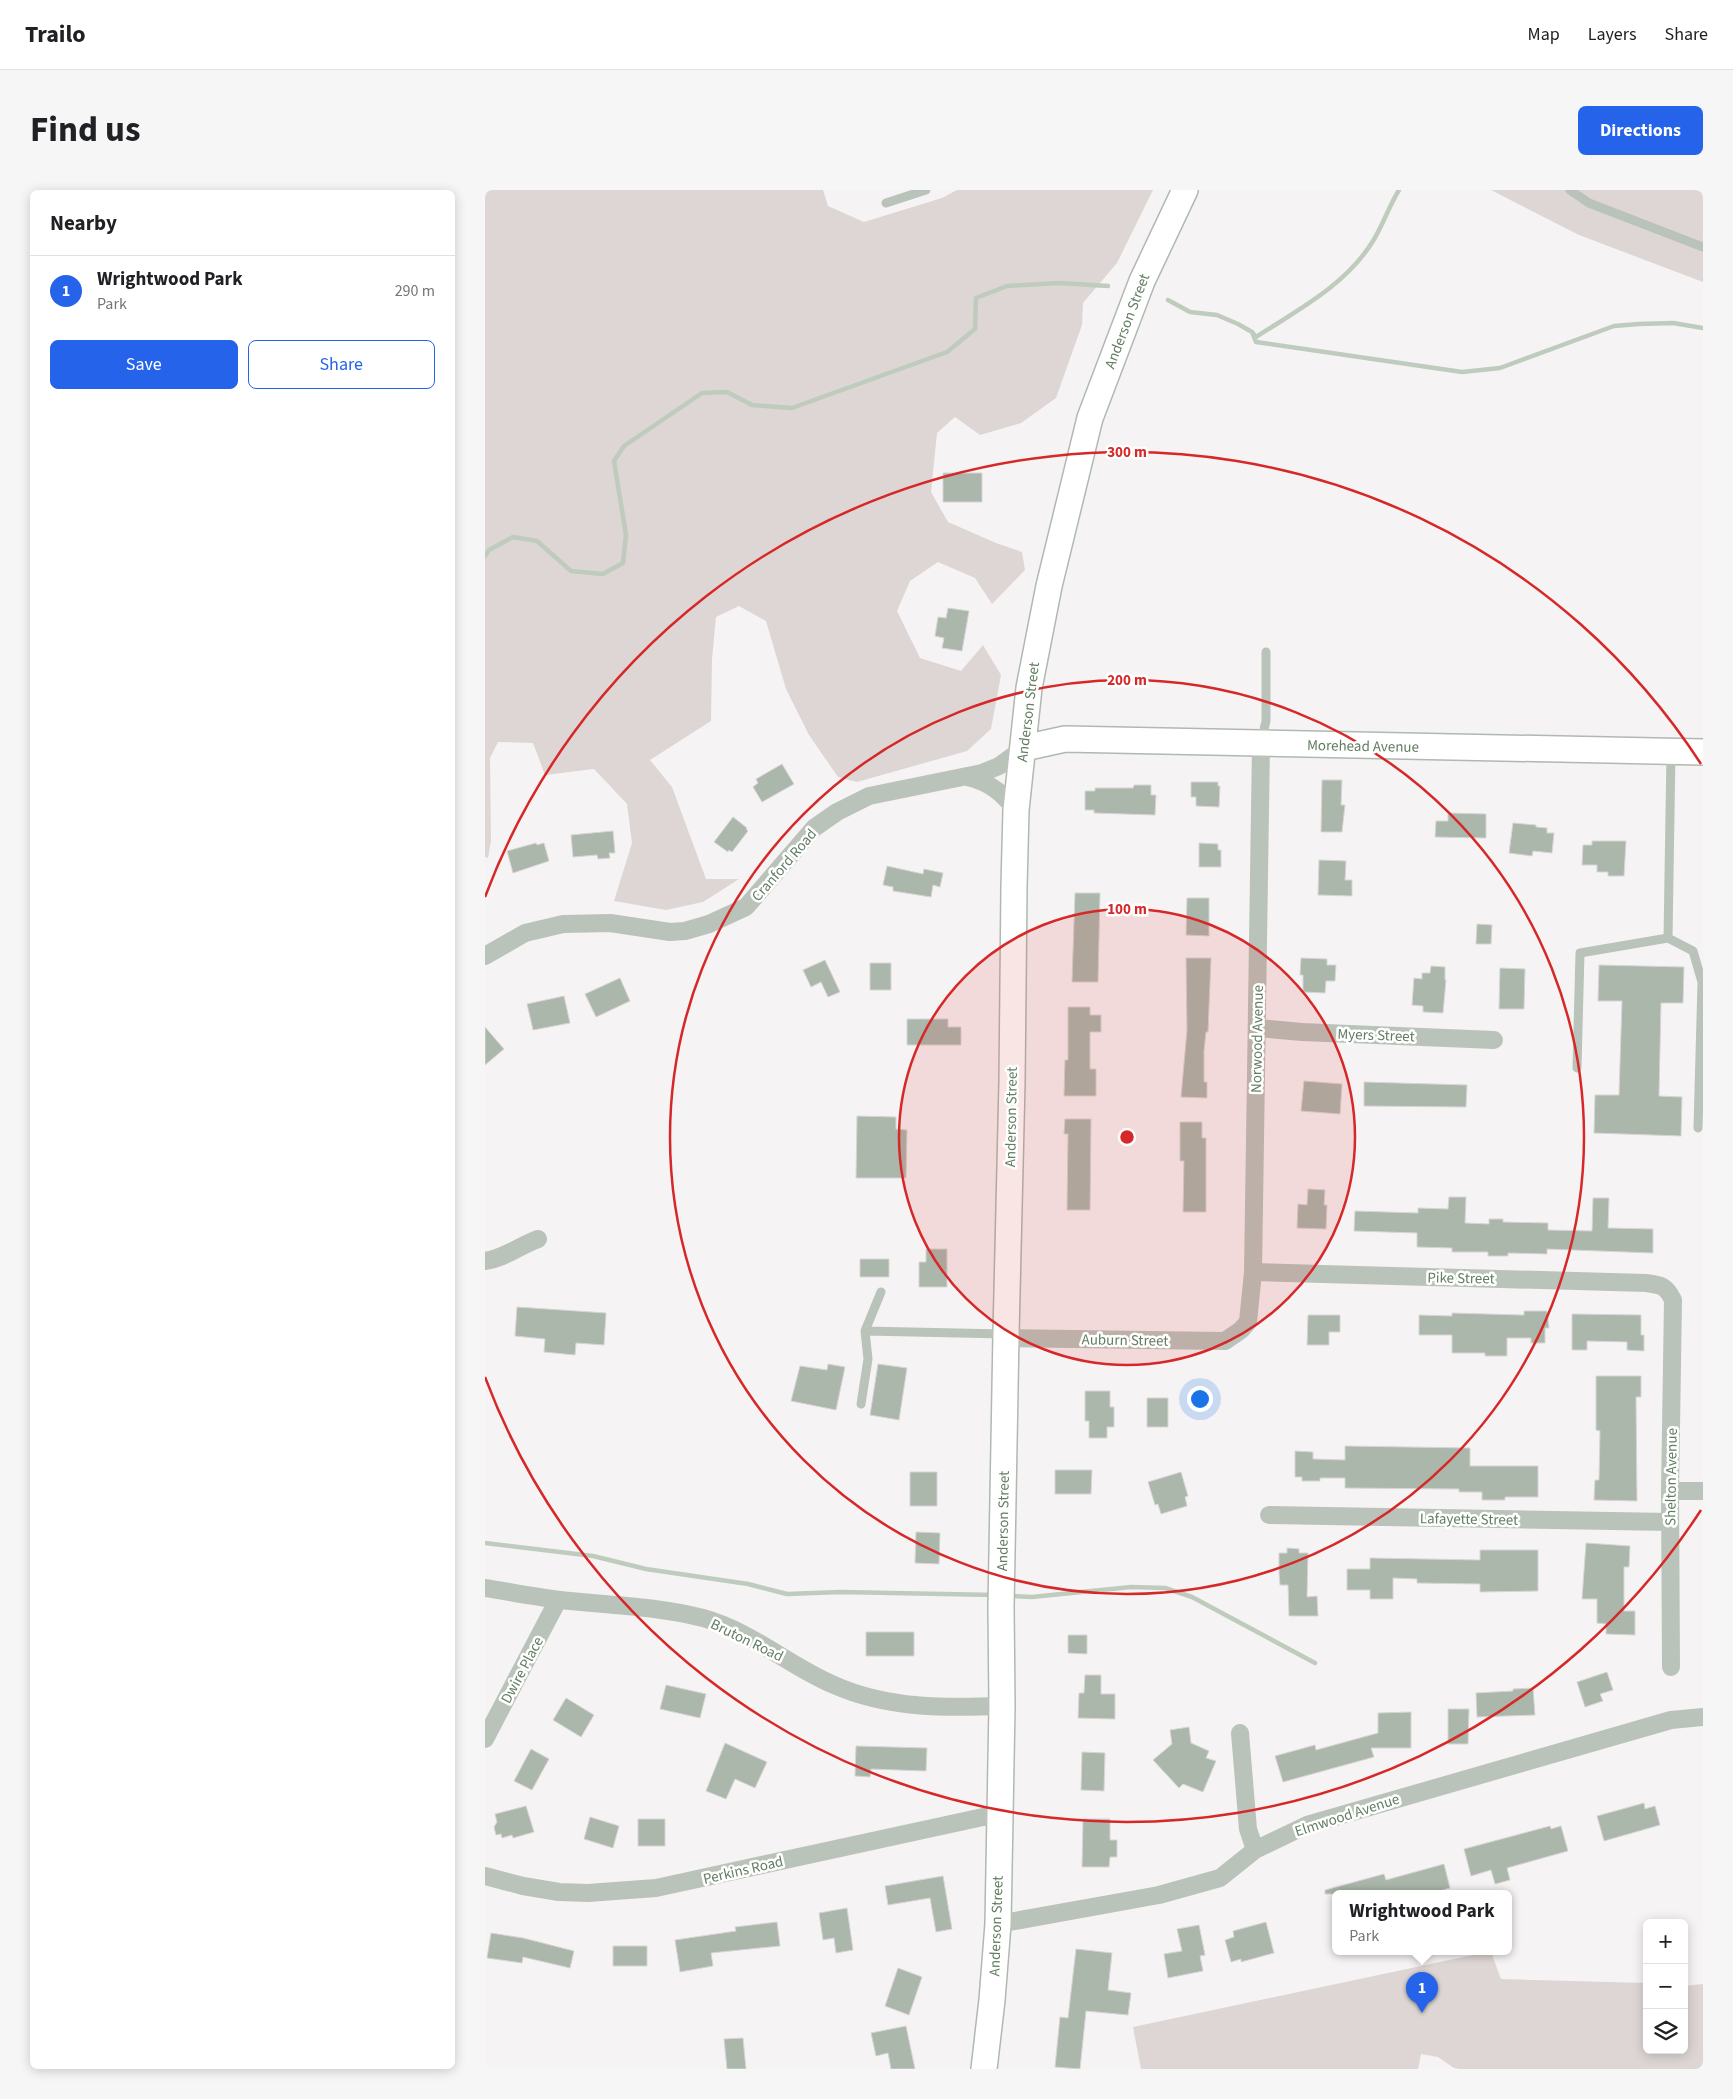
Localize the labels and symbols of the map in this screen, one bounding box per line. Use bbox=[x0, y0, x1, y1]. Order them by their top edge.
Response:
street label: Anderson Street bbox=[1100, 271, 1155, 372]
text: 300 m bbox=[1107, 442, 1147, 463]
street label: Anderson Street bbox=[1012, 661, 1045, 763]
text: 200 m bbox=[1107, 670, 1147, 691]
street label: Morehead Avenue bbox=[1307, 735, 1419, 758]
street label: Cranford Road bbox=[747, 824, 822, 906]
text: 100 m bbox=[1107, 899, 1147, 920]
street label: Norwood Avenue bbox=[1246, 985, 1269, 1093]
street label: Myers Street bbox=[1337, 1024, 1415, 1047]
street label: Anderson Street bbox=[1000, 1067, 1023, 1167]
centre of rings bbox=[1118, 1128, 1136, 1146]
street label: Pike Street bbox=[1427, 1267, 1495, 1290]
street label: Auburn Street bbox=[1081, 1329, 1168, 1352]
your location bbox=[1187, 1386, 1213, 1412]
street label: Shelton Avenue bbox=[1660, 1428, 1683, 1526]
street label: Anderson Street bbox=[992, 1471, 1015, 1571]
street label: Lafayette Street bbox=[1420, 1508, 1518, 1531]
street label: Bruton Road bbox=[707, 1614, 787, 1667]
street label: Dwire Place bbox=[496, 1633, 549, 1707]
street label: Elmwood Avenue bbox=[1292, 1789, 1402, 1842]
street label: Perkins Road bbox=[701, 1851, 785, 1890]
street label: Anderson Street bbox=[984, 1875, 1009, 1977]
pin: 1 bbox=[1406, 1972, 1438, 2013]

